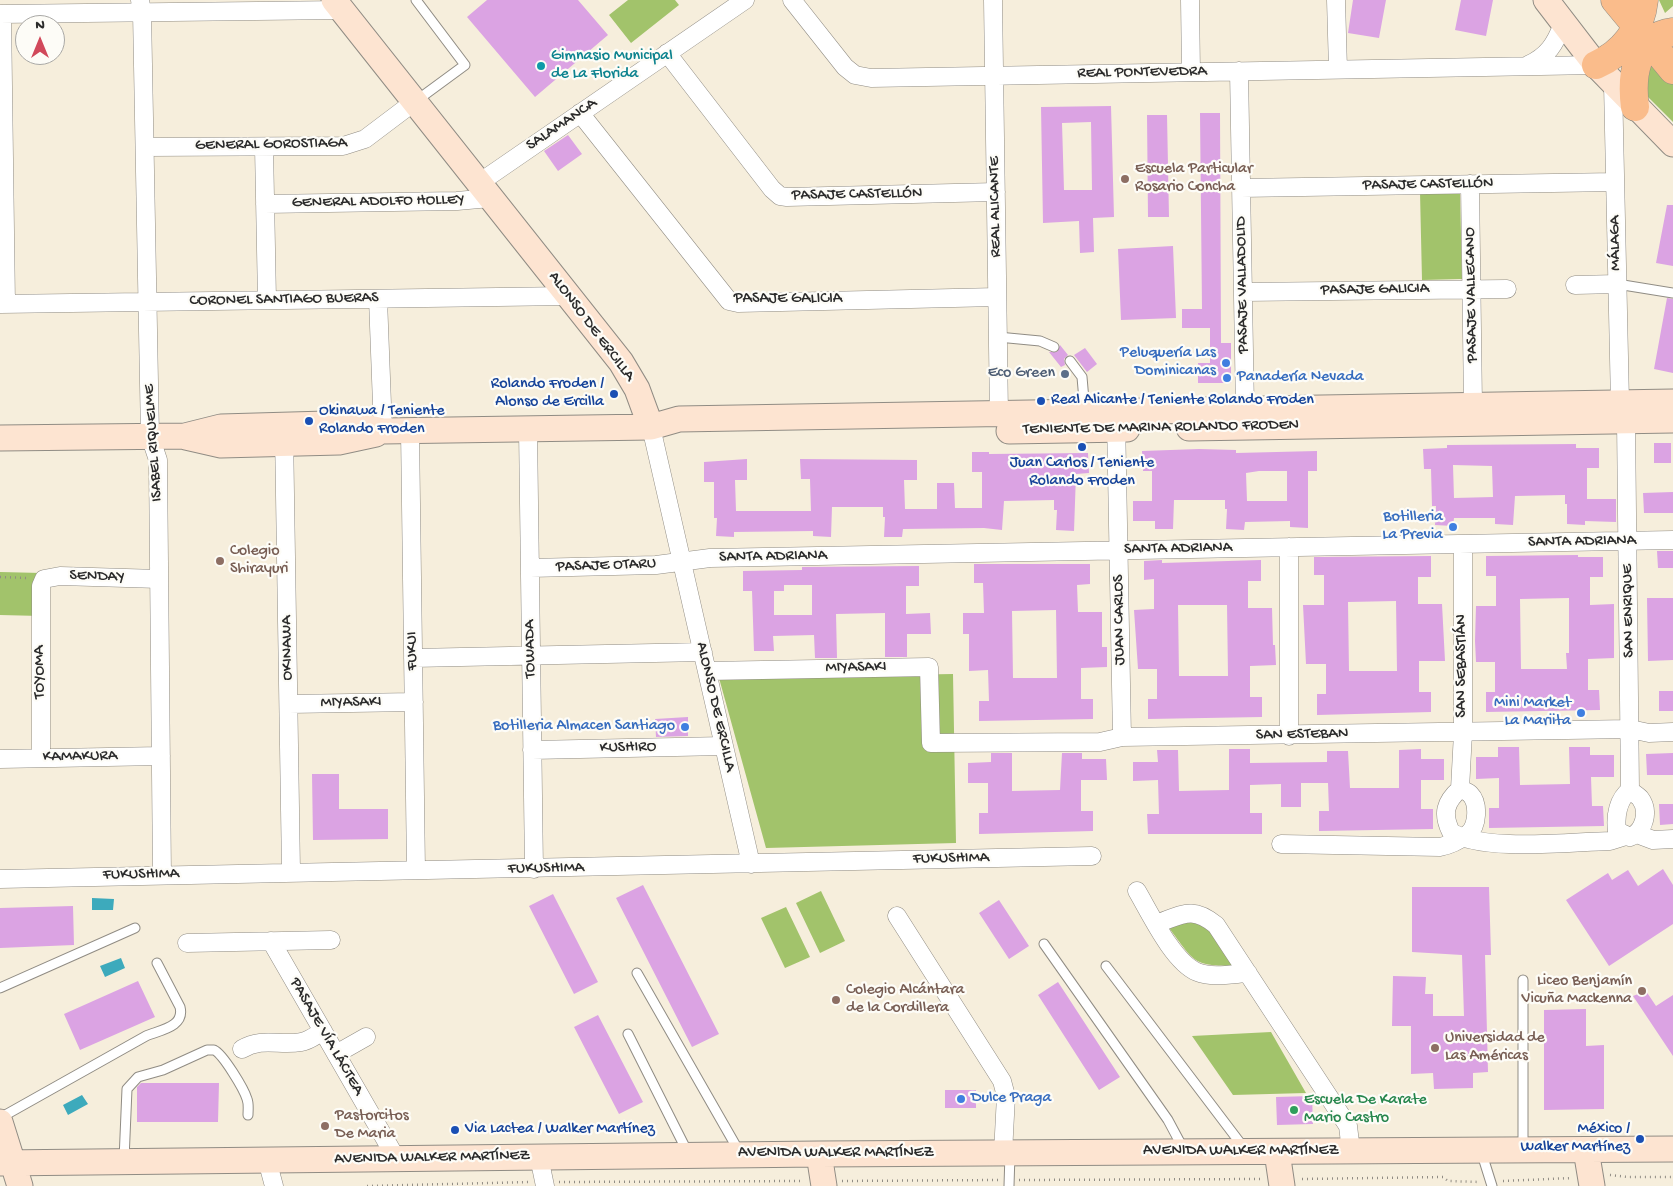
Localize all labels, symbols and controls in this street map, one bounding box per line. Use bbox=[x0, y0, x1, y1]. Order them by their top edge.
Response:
north arrow bbox=[15, 15, 65, 65]
text: N bbox=[35, 17, 45, 34]
place label: Gimnasio Municipal de La Florida bbox=[551, 47, 673, 85]
marker: Gimnasio Municipal de La Florida bbox=[535, 60, 547, 72]
street label: REAL PONTEVEDRA bbox=[1077, 62, 1207, 84]
street label: SALAMANCA bbox=[523, 94, 601, 156]
street label: GENERAL GOROSTIAGA bbox=[195, 134, 347, 156]
street label: REAL ALICANTE bbox=[986, 156, 1006, 258]
place label: Escuela Particular Rosario Concha bbox=[1135, 160, 1253, 198]
marker: Escuela Particular Rosario Concha bbox=[1119, 173, 1131, 185]
street label: PASAJE CASTELLÓN bbox=[1362, 174, 1494, 196]
street label: PASAJE CASTELLÓN bbox=[791, 184, 923, 206]
street label: GENERAL ADOLFO HOLLEY bbox=[291, 191, 465, 213]
street label: MÁLAGA bbox=[1606, 215, 1626, 271]
street label: PASAJE VALLADOLID bbox=[1232, 216, 1254, 354]
street label: PASAJE VALLECANO bbox=[1461, 227, 1483, 363]
street label: ALONSO DE ERCILLA bbox=[543, 268, 639, 386]
street label: PASAJE GALICIA bbox=[1321, 279, 1429, 301]
street label: CORONEL SANTIAGO BUERAS bbox=[189, 289, 379, 311]
street label: PASAJE GALICIA bbox=[734, 290, 842, 310]
place label: Peluquería Las Dominicanas bbox=[1120, 344, 1216, 382]
marker: Peluquería Las Dominicanas bbox=[1220, 357, 1232, 369]
place label: Eco Green bbox=[988, 364, 1055, 384]
marker: Eco Green bbox=[1059, 368, 1071, 380]
place label: Panadería Nevada bbox=[1237, 368, 1364, 388]
marker: Panadería Nevada bbox=[1221, 372, 1233, 384]
place label: Rolando Froden / Alonso de Ercilla bbox=[491, 375, 604, 413]
street label: ISABEL RIQUELME bbox=[140, 384, 168, 502]
marker: Rolando Froden / Alonso de Ercilla bbox=[608, 388, 620, 400]
place label: Real Alicante / Teniente Rolando Froden bbox=[1051, 391, 1314, 411]
marker: Real Alicante / Teniente Rolando Froden bbox=[1035, 395, 1047, 407]
place label: Okinawa / Teniente Rolando Froden bbox=[319, 402, 445, 440]
marker: Okinawa / Teniente Rolando Froden bbox=[303, 415, 315, 427]
street label: TENIENTE DE MARINA ROLANDO FRODEN bbox=[1023, 416, 1299, 440]
marker: Juan Carlos / Teniente Rolando Froden bbox=[1076, 441, 1088, 453]
place label: Juan Carlos / Teniente Rolando Froden bbox=[1010, 454, 1154, 492]
place label: Botilleria La Previa bbox=[1382, 508, 1443, 546]
marker: Botilleria La Previa bbox=[1447, 521, 1459, 533]
street label: SANTA ADRIANA bbox=[1528, 531, 1636, 553]
street label: SANTA ADRIANA bbox=[1124, 538, 1232, 560]
place label: Colegio Shirayuri bbox=[230, 542, 289, 580]
street label: SANTA ADRIANA bbox=[719, 546, 827, 568]
marker: Colegio Shirayuri bbox=[214, 555, 226, 567]
street label: PASAJE OTARU bbox=[556, 555, 656, 577]
street label: SAN ENRIQUE bbox=[1619, 564, 1639, 658]
street label: SENDAY bbox=[69, 566, 125, 588]
street label: JUAN CARLOS bbox=[1110, 574, 1130, 666]
street label: SAN SEBASTIÁN bbox=[1453, 614, 1473, 718]
street label: OKINAWA bbox=[278, 615, 298, 681]
street label: TOWADA bbox=[521, 619, 541, 679]
street label: FUKUI bbox=[403, 631, 423, 671]
street label: ALONSO DE ERCILLA bbox=[691, 640, 739, 774]
street label: TOYOMA bbox=[31, 645, 51, 699]
street label: MIYASAKI bbox=[825, 658, 887, 678]
street label: MIYASAKI bbox=[320, 693, 382, 713]
place label: Mini Market La Mariita bbox=[1494, 694, 1571, 732]
marker: Mini Market La Mariita bbox=[1575, 707, 1587, 719]
place label: Botilleria Almacen Santiago bbox=[493, 717, 675, 737]
marker: Botilleria Almacen Santiago bbox=[679, 721, 691, 733]
street label: SAN ESTEBAN bbox=[1256, 725, 1348, 745]
street label: KUSHIRO bbox=[600, 738, 656, 758]
street label: KAMAKURA bbox=[43, 747, 117, 767]
street label: FUKUSHIMA bbox=[913, 849, 989, 869]
street label: FUKUSHIMA bbox=[508, 859, 584, 879]
street label: FUKUSHIMA bbox=[103, 865, 179, 885]
place label: Liceo Benjamín Vicuña Mackenna bbox=[1522, 972, 1632, 1010]
street label: PASAJE VÍA LÁCTEA bbox=[284, 975, 368, 1099]
place label: Colegio Alcántara de la Cordillera bbox=[846, 981, 964, 1019]
marker: Liceo Benjamín Vicuña Mackenna bbox=[1636, 985, 1648, 997]
marker: Colegio Alcántara de la Cordillera bbox=[830, 994, 842, 1006]
place label: Universidad de Las Américas bbox=[1445, 1029, 1545, 1067]
marker: Universidad de Las Américas bbox=[1429, 1042, 1441, 1054]
place label: Dulce Praga bbox=[971, 1089, 1051, 1109]
place label: Escuela De Karate Mario Castro bbox=[1304, 1091, 1427, 1129]
marker: Dulce Praga bbox=[955, 1093, 967, 1105]
marker: Escuela De Karate Mario Castro bbox=[1288, 1104, 1300, 1116]
place label: Pastorcitos De Maria bbox=[335, 1107, 409, 1145]
marker: Pastorcitos De Maria bbox=[319, 1120, 331, 1132]
place label: Via Lactea / Walker Martínez bbox=[465, 1120, 655, 1140]
place label: México / Walker Martínez bbox=[1521, 1120, 1630, 1158]
marker: Via Lactea / Walker Martínez bbox=[449, 1124, 461, 1136]
marker: México / Walker Martínez bbox=[1634, 1133, 1646, 1145]
street label: AVENIDA WALKER MARTÍNEZ bbox=[1143, 1142, 1339, 1162]
street label: AVENIDA WALKER MARTÍNEZ bbox=[738, 1144, 934, 1164]
street label: AVENIDA WALKER MARTÍNEZ bbox=[334, 1147, 530, 1169]

